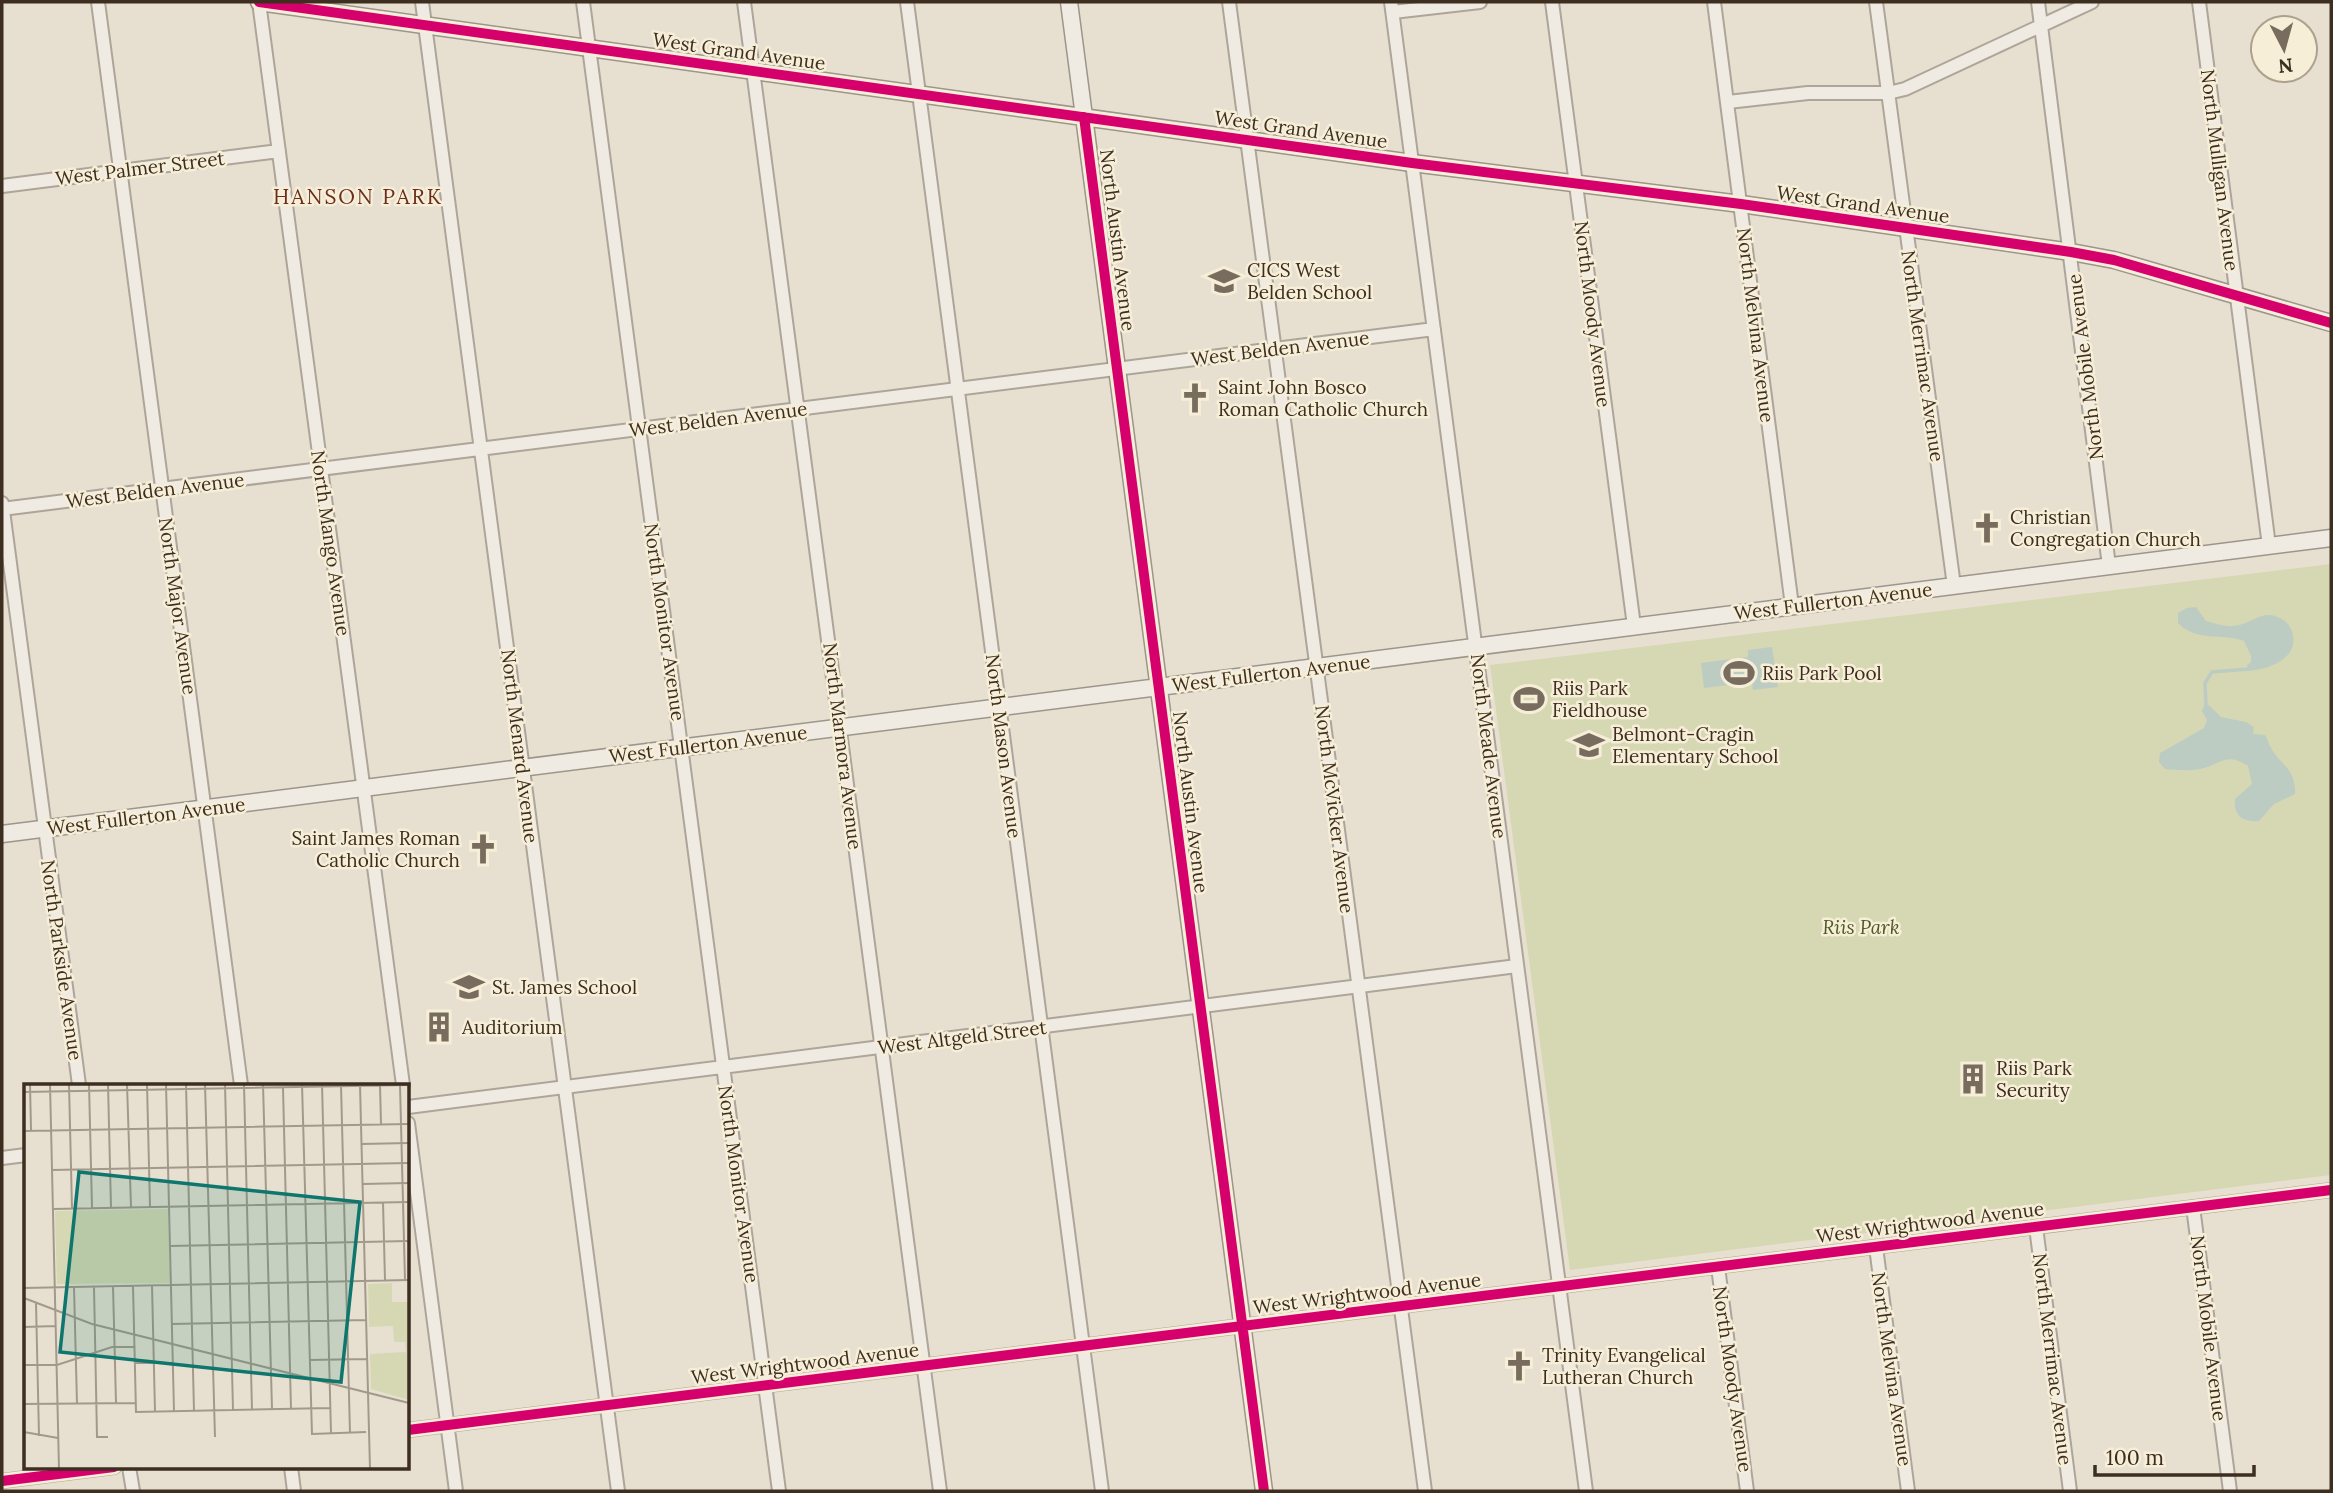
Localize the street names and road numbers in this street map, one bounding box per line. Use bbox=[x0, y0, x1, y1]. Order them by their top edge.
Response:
street label: West Grand Avenue bbox=[651, 27, 827, 75]
street label: North Mulligan Avenue bbox=[2196, 68, 2244, 272]
street label: West Grand Avenue bbox=[1213, 105, 1389, 153]
street label: West Palmer Street bbox=[54, 146, 227, 190]
street label: North Austin Avenue bbox=[1095, 148, 1141, 332]
street label: West Grand Avenue bbox=[1775, 180, 1951, 228]
street label: North Moody Avenue bbox=[1570, 219, 1616, 409]
street label: North Melvina Avenue bbox=[1732, 226, 1780, 424]
street label: North Merrimac Avenue bbox=[1896, 249, 1950, 463]
street label: North Mobile Avenue bbox=[2062, 273, 2108, 461]
street label: West Belden Avenue bbox=[1189, 325, 1371, 371]
street label: West Belden Avenue bbox=[627, 396, 809, 442]
street label: North Mango Avenue bbox=[306, 449, 356, 637]
street label: West Belden Avenue bbox=[64, 467, 246, 513]
street label: North Major Avenue bbox=[154, 516, 202, 696]
street label: North Monitor Avenue bbox=[639, 522, 691, 722]
street label: West Fullerton Avenue bbox=[1732, 577, 1934, 625]
street label: North Marmora Avenue bbox=[818, 641, 868, 851]
street label: North Menard Avenue bbox=[496, 648, 544, 844]
street label: West Fullerton Avenue bbox=[1170, 649, 1372, 697]
street label: North Mason Avenue bbox=[981, 652, 1027, 840]
street label: North Meade Avenue bbox=[1466, 652, 1512, 840]
street label: North McVicker Avenue bbox=[1310, 703, 1360, 915]
street label: North Austin Avenue bbox=[1168, 710, 1214, 894]
street label: West Fullerton Avenue bbox=[607, 720, 809, 768]
street label: West Fullerton Avenue bbox=[45, 792, 247, 840]
street label: North Parkside Avenue bbox=[36, 858, 88, 1062]
street label: West Altgeld Street bbox=[876, 1015, 1049, 1059]
street label: North Monitor Avenue bbox=[713, 1084, 765, 1284]
street label: West Wrightwood Avenue bbox=[1815, 1196, 2045, 1248]
street label: North Mobile Avenue bbox=[2186, 1234, 2232, 1422]
street label: North Merrimac Avenue bbox=[2028, 1252, 2078, 1466]
street label: West Wrightwood Avenue bbox=[1252, 1267, 1482, 1319]
street label: North Melvina Avenue bbox=[1866, 1270, 1918, 1468]
street label: North Moody Avenue bbox=[1708, 1284, 1758, 1474]
street label: West Wrightwood Avenue bbox=[690, 1337, 920, 1389]

